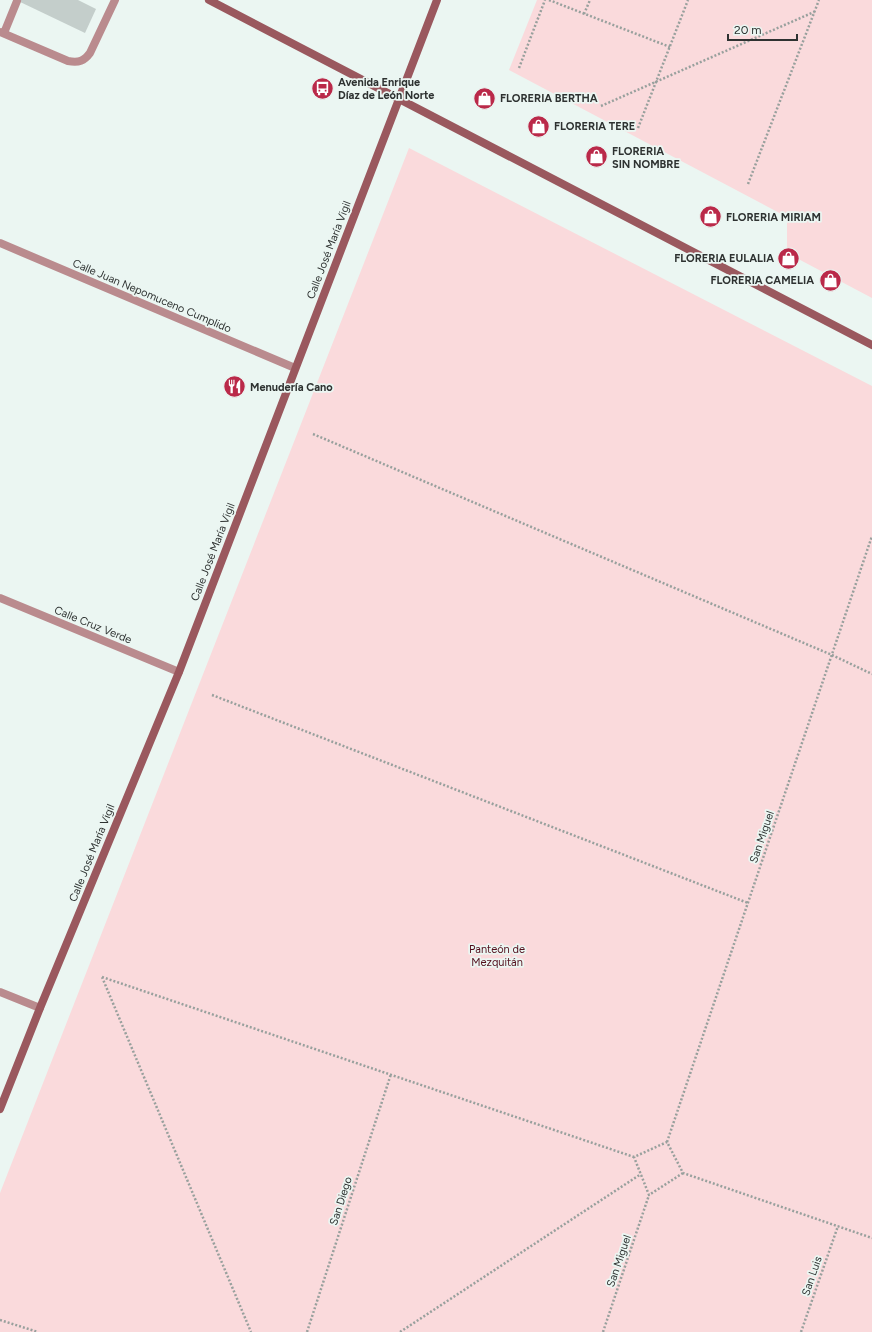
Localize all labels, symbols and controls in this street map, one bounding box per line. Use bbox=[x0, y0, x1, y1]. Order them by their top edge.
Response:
scale bar bbox=[728, 16, 797, 42]
text: 20 m bbox=[734, 23, 762, 37]
bus stop icon: Avenida Enrique Díaz de León Norte bbox=[310, 75, 336, 101]
place label: Avenida Enrique Díaz de León Norte bbox=[338, 76, 434, 102]
shop icon: FLORERIA BERTHA bbox=[471, 85, 497, 111]
place label: FLORERIA BERTHA bbox=[500, 92, 598, 105]
shop icon: FLORERIA TERE bbox=[525, 113, 551, 139]
place label: FLORERIA TERE bbox=[554, 120, 635, 133]
shop icon: FLORERIA SIN NOMBRE bbox=[584, 144, 610, 170]
place label: FLORERIA SIN NOMBRE bbox=[612, 145, 680, 171]
street label: Calle José María Vigil bbox=[304, 199, 354, 301]
shop icon: FLORERIA MIRIAM bbox=[697, 204, 723, 230]
place label: FLORERIA MIRIAM bbox=[726, 211, 821, 224]
shop icon: FLORERIA EULALIA bbox=[776, 245, 802, 271]
place label: FLORERIA EULALIA bbox=[674, 252, 774, 265]
street label: Calle Juan Nepomuceno Cumplido bbox=[71, 257, 233, 335]
shop icon: FLORERIA CAMELIA bbox=[817, 267, 843, 293]
place label: FLORERIA CAMELIA bbox=[711, 274, 814, 287]
restaurant icon: Menudería Cano bbox=[221, 374, 247, 400]
place label: Menudería Cano bbox=[250, 381, 333, 394]
street label: Calle José María Vigil bbox=[188, 501, 238, 603]
street label: Calle Cruz Verde bbox=[52, 604, 134, 646]
street label: Calle José María Vigil bbox=[66, 802, 118, 904]
street label: San Miguel bbox=[747, 809, 777, 865]
park label: Panteón de Mezquitán bbox=[469, 943, 525, 969]
street label: San Diego bbox=[327, 1175, 355, 1227]
street label: San Miguel bbox=[604, 1233, 634, 1289]
street label: San Luis bbox=[799, 1255, 825, 1297]

